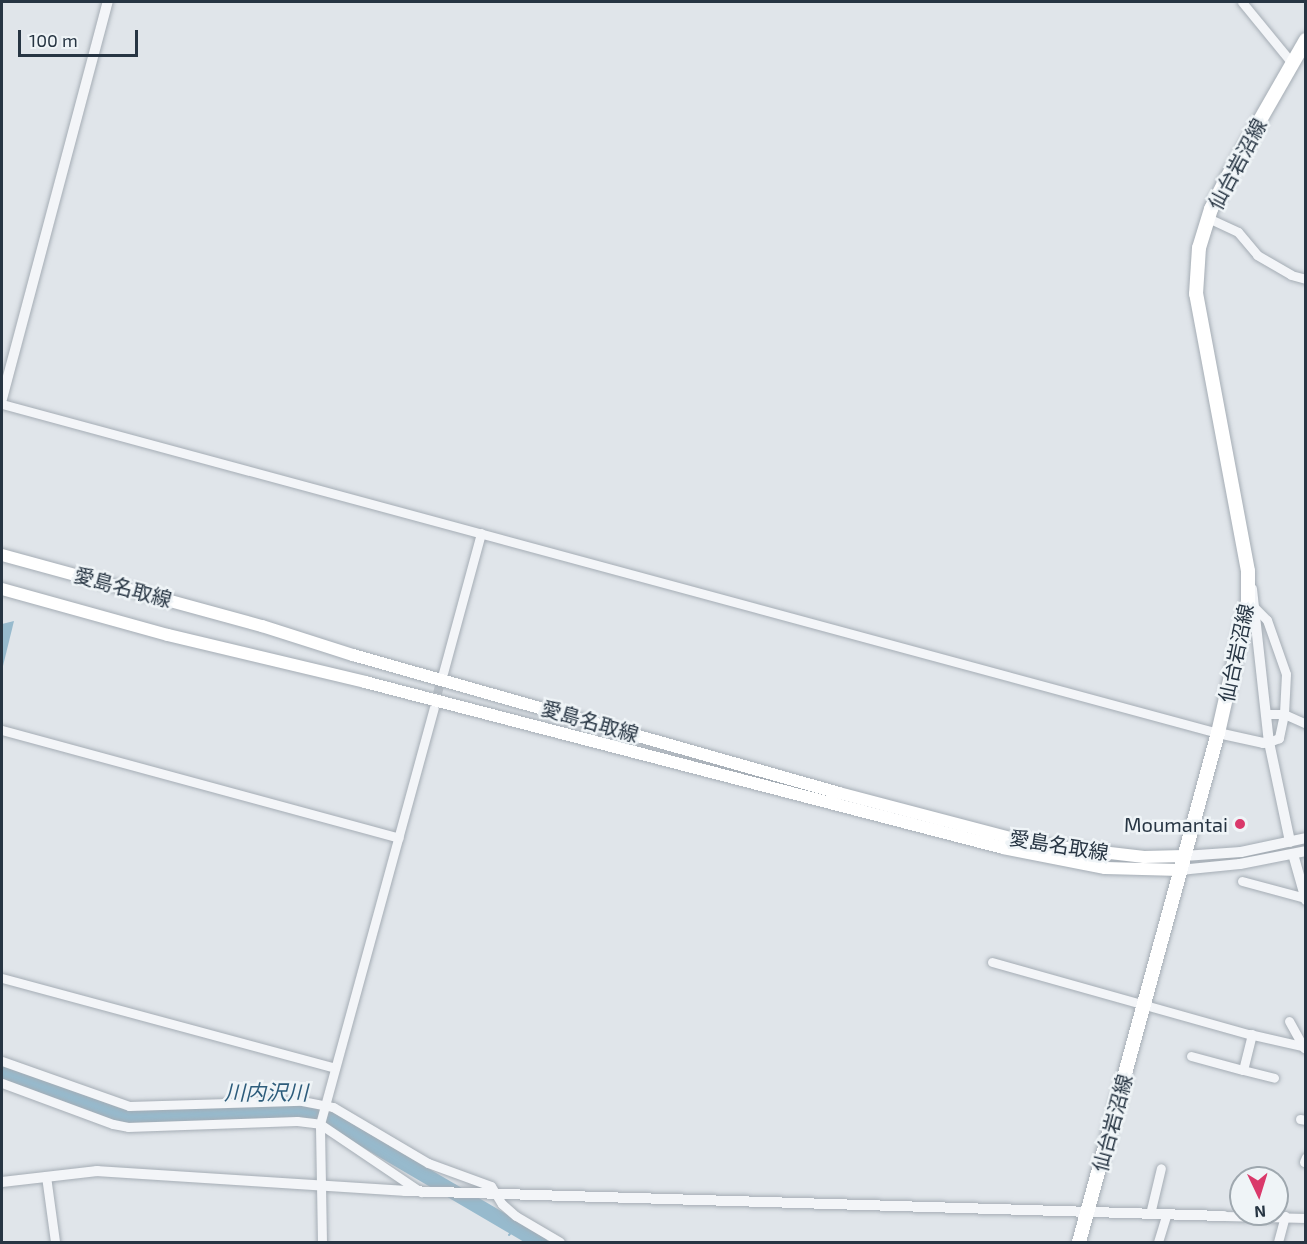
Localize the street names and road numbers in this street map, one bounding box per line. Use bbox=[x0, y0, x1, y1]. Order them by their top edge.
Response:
street label: 仙台岩沼線 bbox=[1203, 114, 1271, 214]
street label: 愛島名取線 bbox=[72, 562, 174, 612]
street label: 仙台岩沼線 bbox=[1214, 602, 1258, 704]
street label: 愛島名取線 bbox=[539, 696, 641, 746]
street label: 愛島名取線 bbox=[1008, 825, 1110, 865]
street label: 仙台岩沼線 bbox=[1087, 1072, 1137, 1174]

